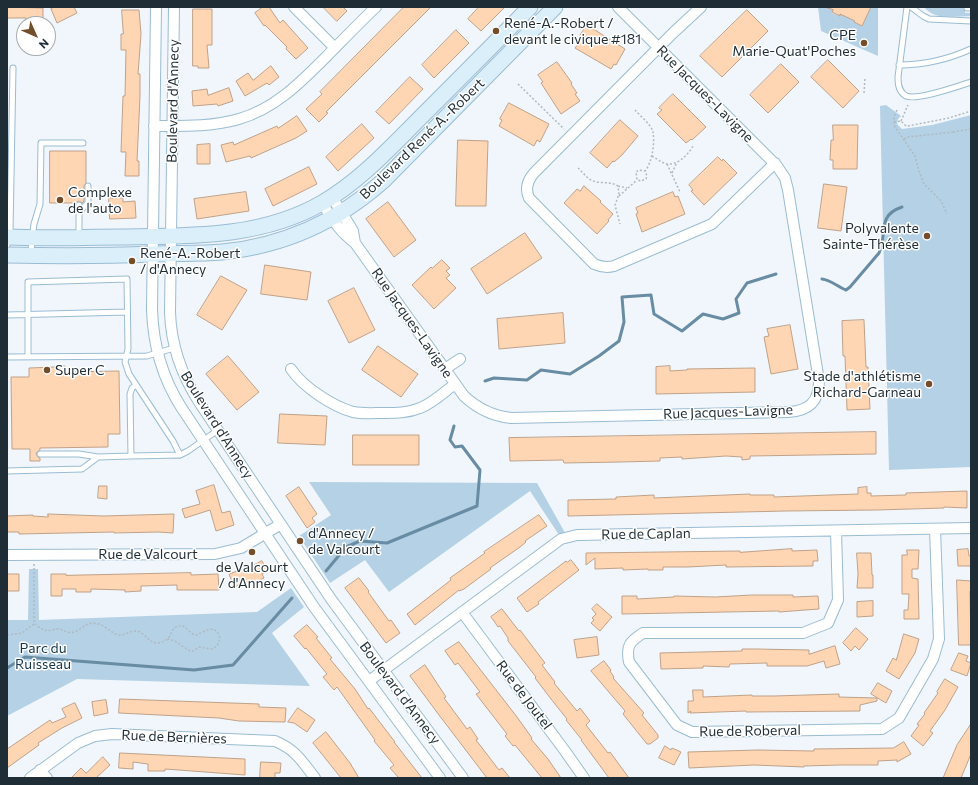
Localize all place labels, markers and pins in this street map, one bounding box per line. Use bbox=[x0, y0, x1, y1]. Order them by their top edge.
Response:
place label: René-A.-Robert / devant le civique #181 bbox=[504, 15, 641, 48]
marker: René-A.-Robert / devant le civique #181 bbox=[491, 26, 501, 36]
place label: CPE Marie-Quat'Poches bbox=[732, 27, 856, 60]
marker: CPE Marie-Quat'Poches bbox=[859, 38, 869, 48]
place label: Complexe de l'auto bbox=[68, 184, 132, 216]
marker: Complexe de l'auto bbox=[55, 195, 65, 205]
place label: Polyvalente Sainte-Thérèse bbox=[823, 220, 919, 252]
marker: Polyvalente Sainte-Thérèse bbox=[922, 231, 932, 241]
place label: René-A.-Robert / d'Annecy bbox=[140, 245, 241, 278]
marker: René-A.-Robert / d'Annecy bbox=[127, 256, 137, 266]
place label: Super C bbox=[55, 362, 105, 378]
marker: Super C bbox=[42, 365, 52, 375]
place label: Stade d'athlétisme Richard-Garneau bbox=[804, 368, 921, 400]
marker: Stade d'athlétisme Richard-Garneau bbox=[924, 379, 934, 389]
place label: d'Annecy / de Valcourt bbox=[308, 525, 380, 558]
marker: d'Annecy / de Valcourt bbox=[295, 536, 305, 546]
marker: de Valcourt / d'Annecy bbox=[247, 547, 257, 557]
place label: de Valcourt / d'Annecy bbox=[216, 559, 288, 592]

